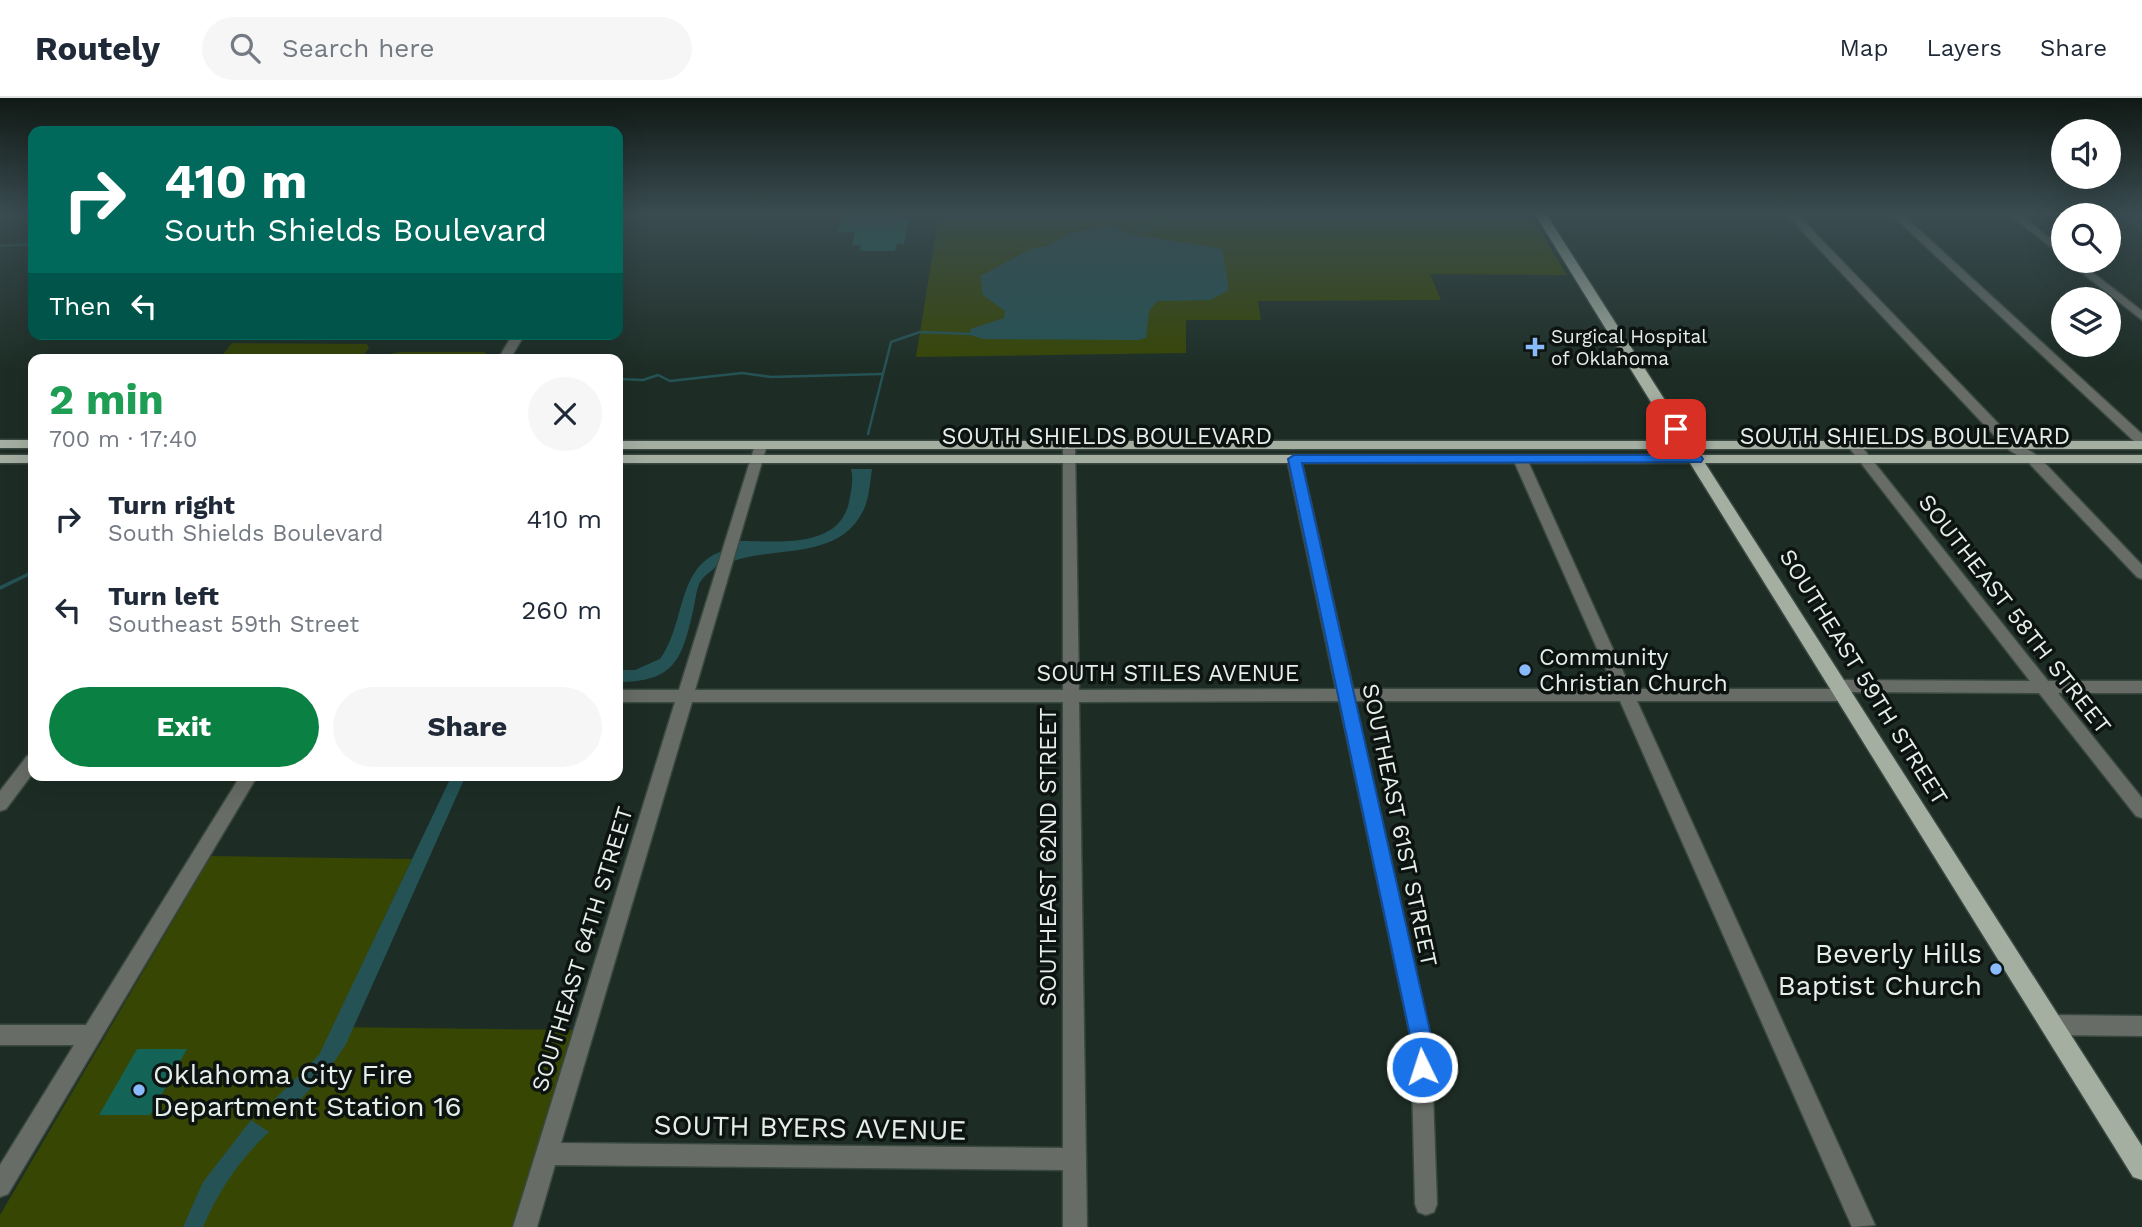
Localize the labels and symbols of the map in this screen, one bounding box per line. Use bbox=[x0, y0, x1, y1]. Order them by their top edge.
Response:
place label: Surgical Hospital of Oklahoma bbox=[1551, 325, 1707, 370]
marker: Surgical Hospital of Oklahoma bbox=[1525, 337, 1545, 357]
pin bbox=[1646, 399, 1706, 459]
street label: SOUTH SHIELDS BOULEVARD bbox=[942, 423, 1272, 450]
street label: SOUTH SHIELDS BOULEVARD bbox=[1740, 423, 2070, 450]
street label: SOUTHEAST 58TH STREET bbox=[1913, 489, 2117, 740]
street label: SOUTHEAST 59TH STREET bbox=[1774, 544, 1954, 810]
place label: Community Christian Church bbox=[1539, 644, 1728, 697]
street label: SOUTH STILES AVENUE bbox=[1037, 660, 1299, 687]
marker: Community Christian Church bbox=[1517, 662, 1533, 678]
street label: SOUTHEAST 61ST STREET bbox=[1356, 681, 1443, 969]
street label: SOUTHEAST 62ND STREET bbox=[1035, 707, 1062, 1007]
street label: SOUTHEAST 64TH STREET bbox=[526, 803, 639, 1095]
place label: Beverly Hills Baptist Church bbox=[1778, 937, 1982, 1002]
marker: Beverly Hills Baptist Church bbox=[1988, 961, 2004, 977]
position arrow bbox=[1385, 1030, 1459, 1104]
place label: Oklahoma City Fire Department Station 16 bbox=[153, 1058, 462, 1123]
marker: Oklahoma City Fire Department Station 16 bbox=[131, 1082, 147, 1098]
street label: SOUTH BYERS AVENUE bbox=[653, 1108, 967, 1147]

